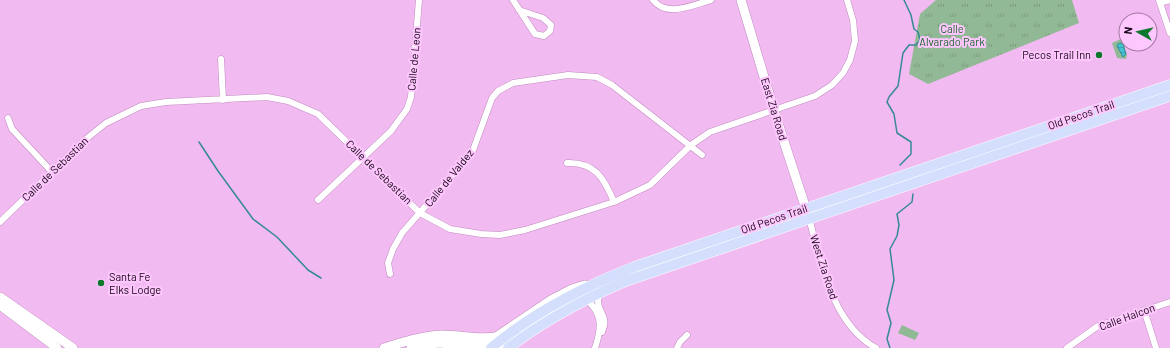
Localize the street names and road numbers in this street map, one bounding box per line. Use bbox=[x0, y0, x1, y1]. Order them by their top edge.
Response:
street label: Calle de Leon bbox=[404, 27, 423, 91]
street label: East Zia Road bbox=[759, 76, 790, 142]
street label: Old Pecos Trail bbox=[1046, 97, 1116, 132]
street label: Calle de Sebastian bbox=[19, 134, 90, 204]
street label: Calle de Sebastian bbox=[344, 137, 415, 207]
street label: Calle de Valdez bbox=[421, 146, 476, 209]
street label: Old Pecos Trail bbox=[739, 201, 809, 236]
street label: West Zia Road bbox=[808, 233, 841, 301]
street label: Calle Halcon bbox=[1097, 300, 1157, 333]

